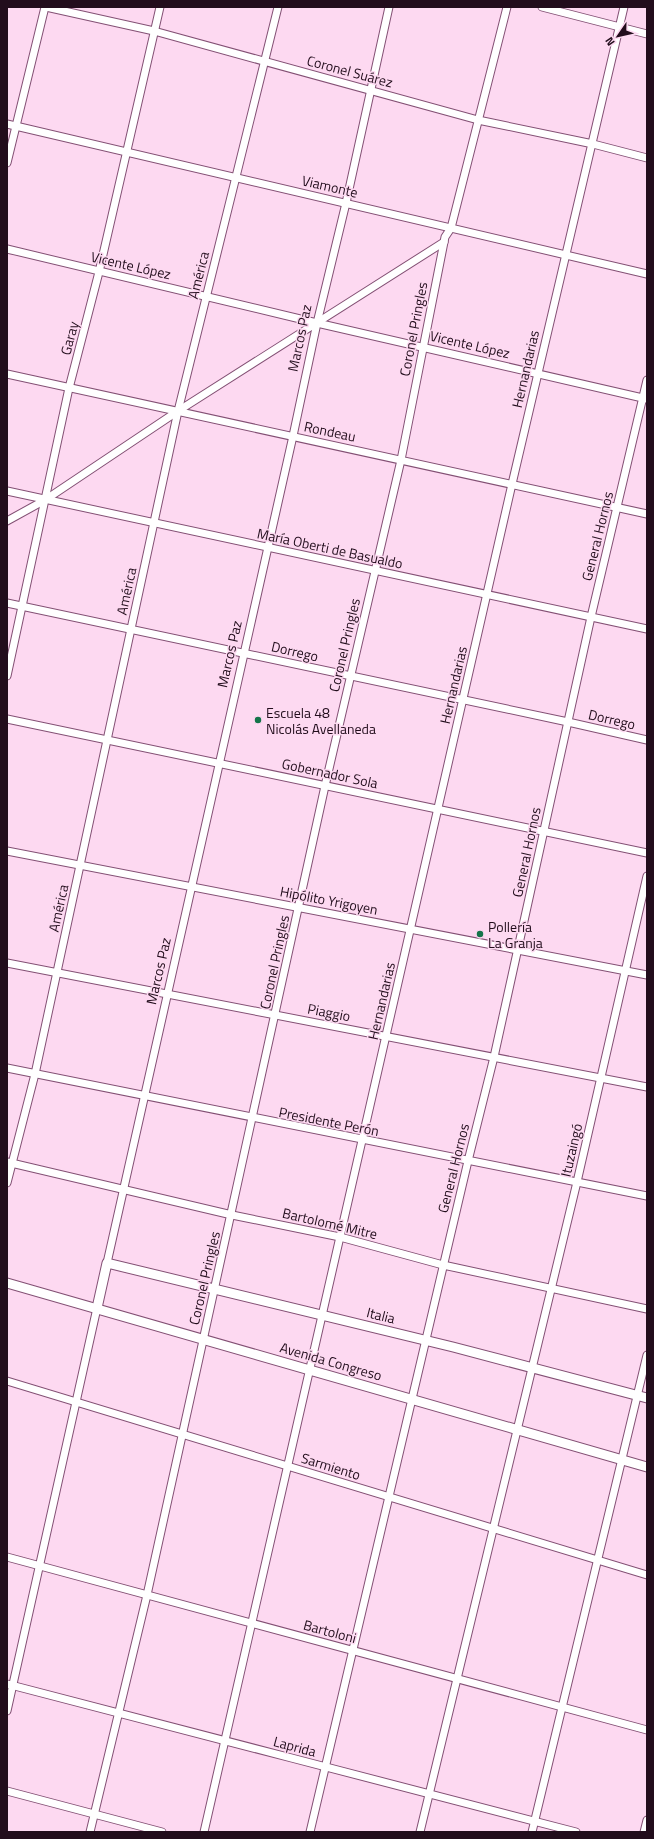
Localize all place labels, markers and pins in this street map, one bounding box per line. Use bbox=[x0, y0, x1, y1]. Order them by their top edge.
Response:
place label: Escuela 48 Nicolás Avellaneda bbox=[266, 702, 376, 739]
marker: Escuela 48 Nicolás Avellaneda bbox=[253, 715, 263, 725]
place label: Pollería La Granja bbox=[488, 916, 543, 953]
marker: Pollería La Granja bbox=[475, 929, 485, 939]

